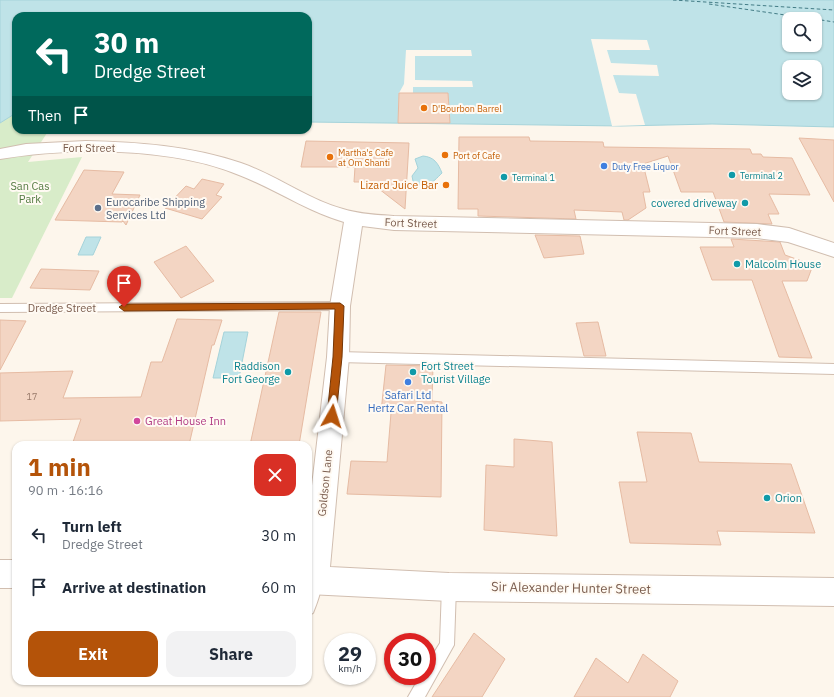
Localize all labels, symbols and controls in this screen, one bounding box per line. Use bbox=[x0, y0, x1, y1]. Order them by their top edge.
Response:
map controls bbox=[782, 12, 822, 100]
button: search bbox=[782, 12, 822, 52]
text: 30 m bbox=[94, 24, 159, 61]
icon: left bbox=[28, 28, 80, 80]
text: Dredge Street bbox=[94, 60, 206, 83]
button: layers bbox=[782, 60, 822, 100]
marker: D'Bourbon Barrel bbox=[419, 103, 429, 113]
place label: D'Bourbon Barrel bbox=[432, 103, 502, 114]
icon: arrive bbox=[70, 104, 92, 126]
text: Then bbox=[28, 106, 62, 125]
street label: Fort Street bbox=[63, 141, 116, 155]
place label: Martha's Cafe at Om Shanti bbox=[338, 147, 393, 168]
marker: Port of Cafe bbox=[440, 150, 450, 160]
place label: Port of Cafe bbox=[453, 150, 500, 161]
marker: Martha's Cafe at Om Shanti bbox=[325, 152, 335, 162]
marker: Duty Free Liquor bbox=[599, 161, 609, 171]
place label: Duty Free Liquor bbox=[612, 161, 679, 172]
marker: Terminal 2 bbox=[727, 170, 737, 180]
place label: Terminal 2 bbox=[740, 170, 783, 181]
marker: Terminal 1 bbox=[499, 172, 509, 182]
place label: Terminal 1 bbox=[512, 172, 555, 183]
place label: Lizard Juice Bar bbox=[360, 178, 438, 192]
park label: San Cas Park bbox=[10, 179, 50, 206]
marker: Lizard Juice Bar bbox=[441, 180, 451, 190]
place label: Eurocaribe Shipping Services Ltd bbox=[106, 195, 205, 222]
place label: covered driveway bbox=[651, 196, 738, 210]
marker: covered driveway bbox=[740, 198, 750, 208]
marker: Eurocaribe Shipping Services Ltd bbox=[93, 203, 103, 213]
street label: Fort Street bbox=[384, 215, 438, 231]
street label: Fort Street bbox=[708, 223, 762, 239]
place label: Malcolm House bbox=[745, 257, 821, 271]
marker: Malcolm House bbox=[732, 259, 742, 269]
pin bbox=[107, 266, 141, 307]
icon: arrive bbox=[113, 272, 135, 294]
street label: Dredge Street bbox=[28, 301, 96, 315]
place label: Raddison Fort George bbox=[222, 359, 280, 386]
place label: Fort Street Tourist Village bbox=[421, 359, 491, 386]
marker: Raddison Fort George bbox=[283, 367, 293, 377]
marker: Fort Street Tourist Village bbox=[408, 367, 418, 377]
marker: Safari Ltd Hertz Car Rental bbox=[403, 377, 413, 387]
place label: Safari Ltd Hertz Car Rental bbox=[368, 388, 448, 415]
house number: 17 bbox=[27, 391, 37, 402]
position arrow bbox=[311, 395, 353, 437]
place label: Great House Inn bbox=[145, 414, 226, 428]
marker: Great House Inn bbox=[132, 416, 142, 426]
street label: Goldson Lane bbox=[315, 449, 335, 517]
text: 1 min bbox=[28, 451, 91, 483]
button: close bbox=[254, 454, 296, 496]
text: 90 m · 16:16 bbox=[28, 482, 103, 499]
place label: Orion bbox=[775, 491, 802, 505]
marker: Orion bbox=[762, 493, 772, 503]
text: Turn left bbox=[62, 517, 122, 536]
icon: left bbox=[28, 524, 50, 546]
text: 30 m bbox=[261, 526, 296, 545]
text: Dredge Street bbox=[62, 536, 143, 553]
icon: arrive bbox=[28, 576, 50, 598]
text: Arrive at destination bbox=[62, 578, 206, 597]
text: 60 m bbox=[261, 578, 296, 597]
street label: Sir Alexander Hunter Street bbox=[491, 578, 651, 598]
button: Exit bbox=[28, 631, 158, 677]
button: Share bbox=[166, 631, 296, 677]
speed limit sign: 30 bbox=[384, 633, 436, 685]
text: 29 bbox=[338, 640, 362, 667]
text: km/h bbox=[338, 662, 362, 675]

